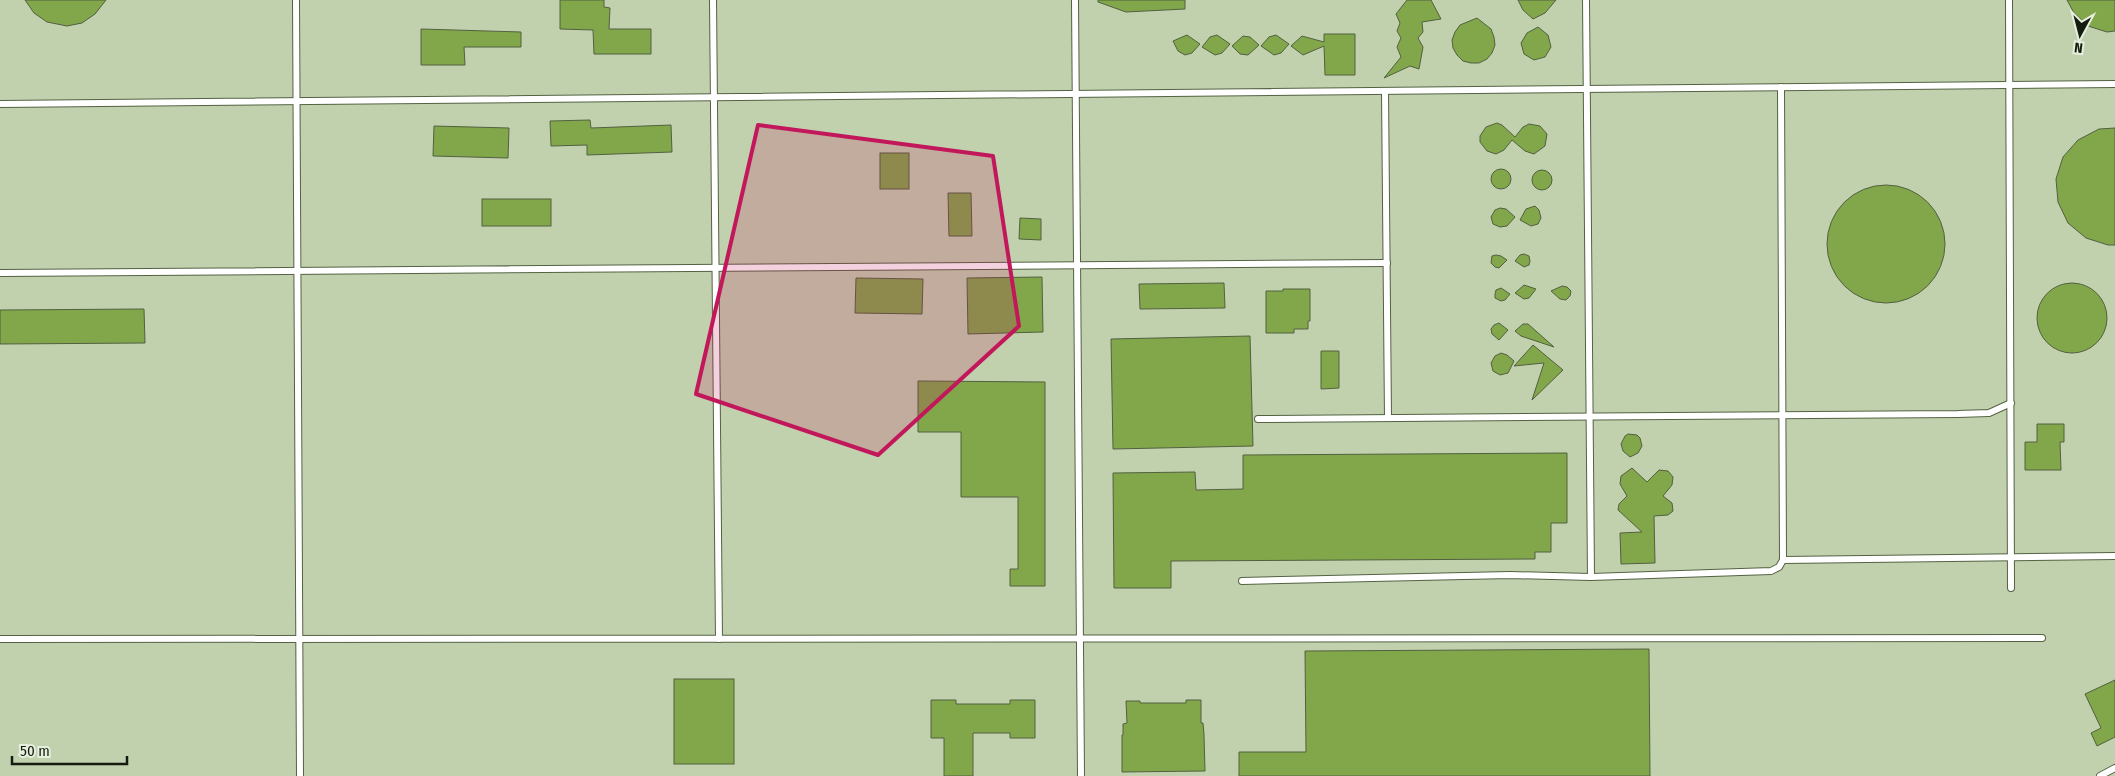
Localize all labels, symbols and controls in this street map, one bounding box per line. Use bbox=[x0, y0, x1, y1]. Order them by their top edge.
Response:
north arrow bbox=[2055, 10, 2105, 60]
text: N bbox=[2073, 38, 2084, 56]
scale bar bbox=[12, 734, 128, 766]
text: 50 m bbox=[20, 742, 50, 760]

